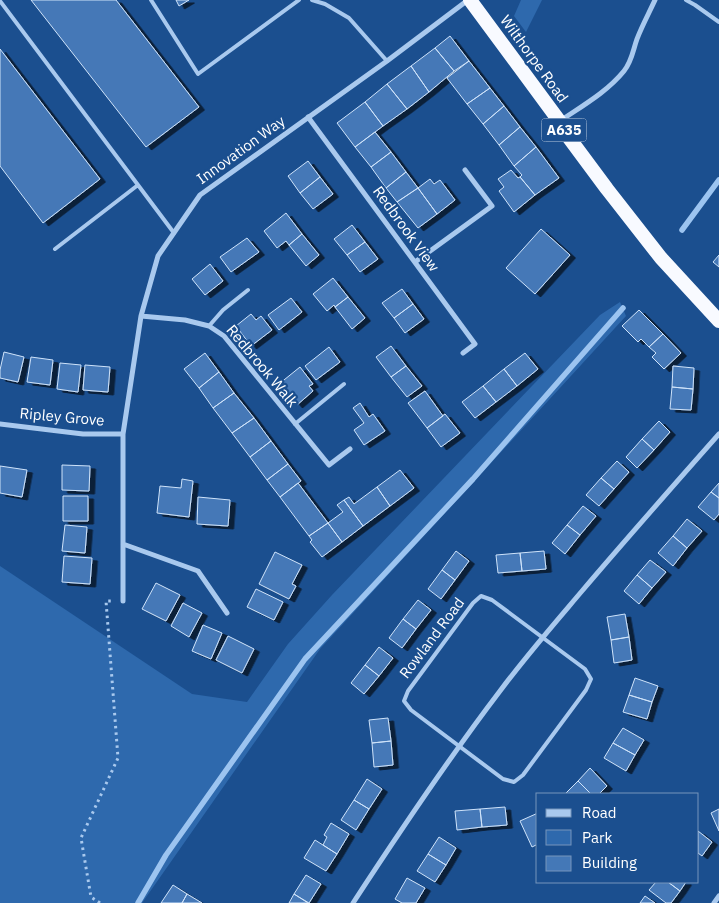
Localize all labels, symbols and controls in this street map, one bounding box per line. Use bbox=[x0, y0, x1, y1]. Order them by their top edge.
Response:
street label: Wilthorpe Road bbox=[496, 11, 573, 106]
street label: Innovation Way bbox=[193, 111, 289, 188]
road number: A635 bbox=[542, 118, 586, 142]
street label: Redbrook View bbox=[369, 182, 444, 276]
street label: Redbrook Walk bbox=[222, 321, 302, 411]
street label: Ripley Grove bbox=[19, 403, 105, 430]
street label: Rowland Road bbox=[395, 593, 468, 682]
legend bbox=[536, 793, 699, 883]
text: Road bbox=[582, 803, 617, 822]
text: Park bbox=[582, 828, 612, 847]
text: Building bbox=[582, 853, 637, 872]

